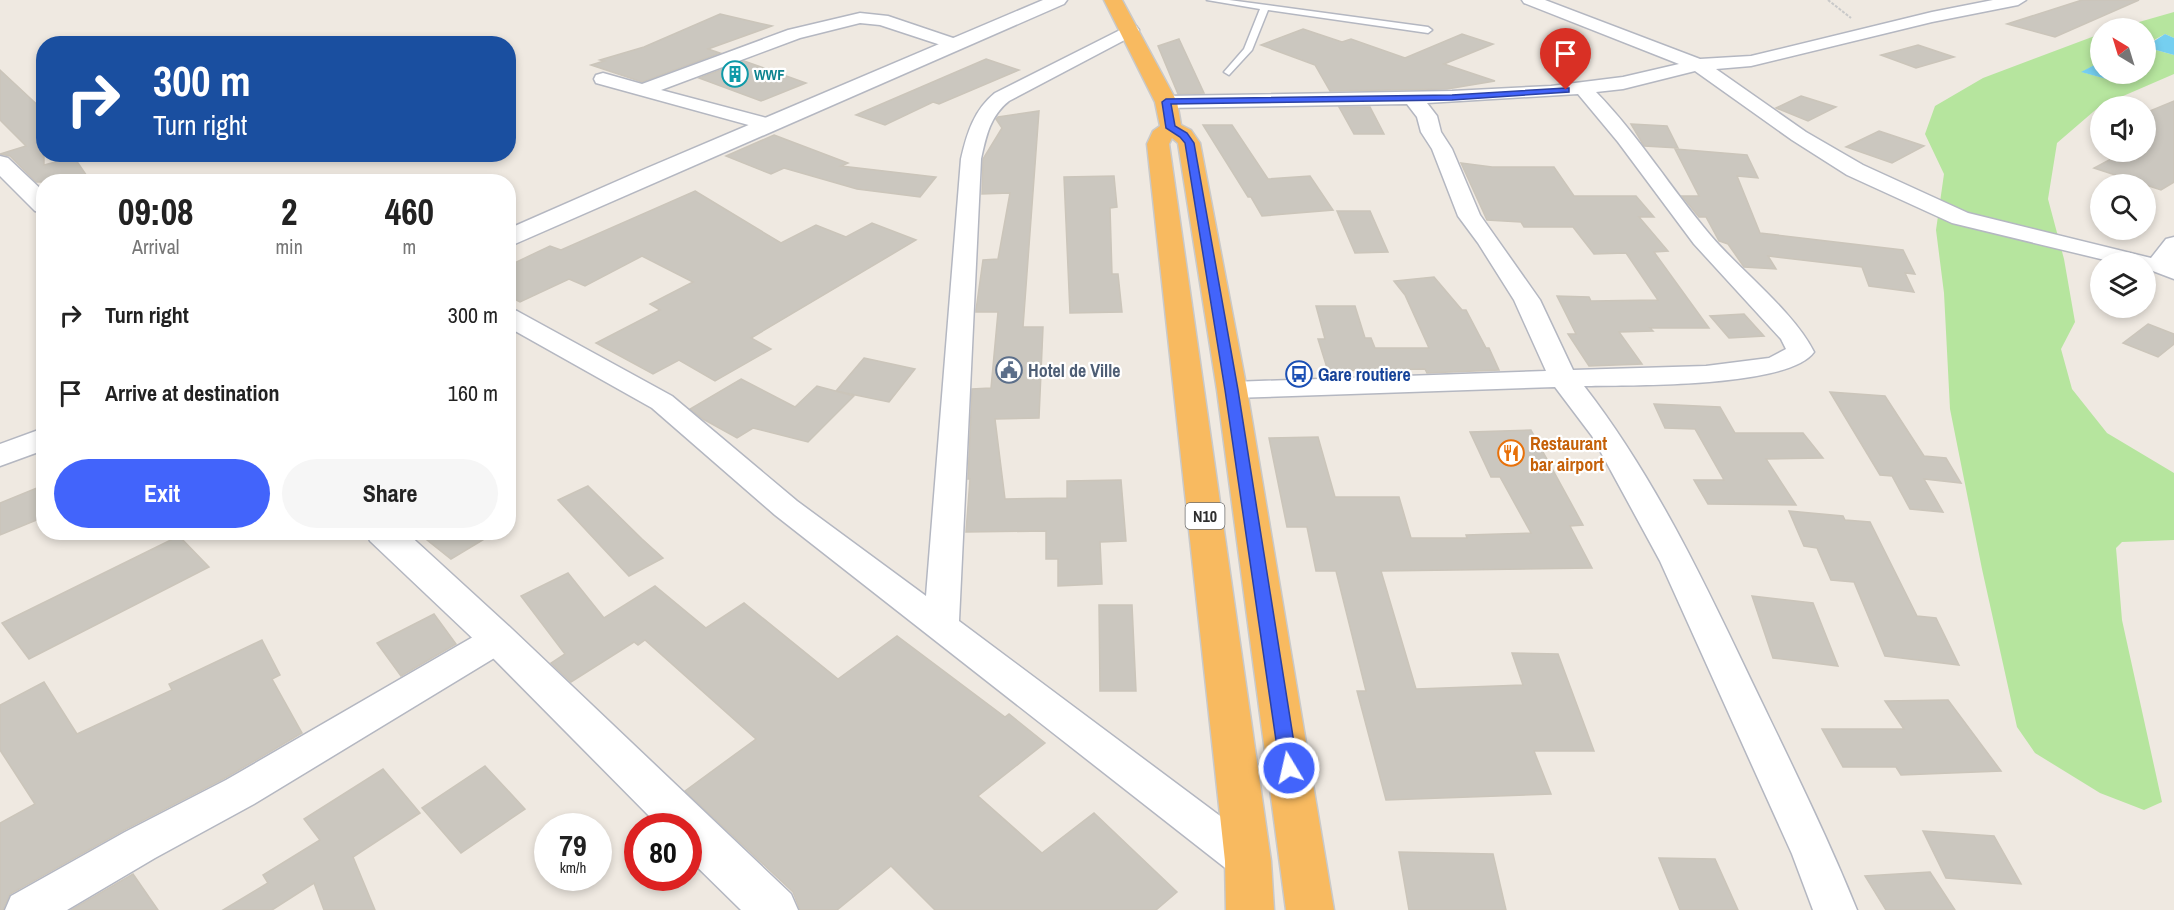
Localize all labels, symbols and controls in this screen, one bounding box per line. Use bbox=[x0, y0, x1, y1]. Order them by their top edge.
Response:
north arrow bbox=[2090, 18, 2156, 84]
map controls bbox=[2090, 18, 2156, 318]
pin bbox=[1540, 28, 1591, 90]
icon: arrive bbox=[1549, 37, 1582, 70]
text: 300 m bbox=[153, 53, 251, 109]
building icon: WWF bbox=[720, 59, 750, 89]
icon: right bbox=[54, 60, 132, 138]
place label: WWF bbox=[754, 64, 785, 85]
button: sound bbox=[2090, 96, 2156, 162]
text: Turn right bbox=[153, 107, 247, 143]
button: search bbox=[2090, 174, 2156, 240]
text: 09:08 bbox=[118, 188, 193, 236]
text: 2 bbox=[281, 188, 297, 236]
text: 460 bbox=[385, 188, 434, 236]
text: Arrival bbox=[132, 233, 179, 260]
text: min bbox=[275, 233, 303, 260]
text: m bbox=[403, 233, 416, 260]
button: layers bbox=[2090, 252, 2156, 318]
icon: right bbox=[54, 299, 87, 332]
text: Turn right bbox=[105, 300, 189, 330]
text: 300 m bbox=[448, 300, 498, 330]
public building icon: Hotel de Ville bbox=[994, 355, 1024, 385]
place label: Hotel de Ville bbox=[1028, 358, 1120, 383]
bus stop icon: Gare routiere bbox=[1284, 359, 1314, 389]
place label: Gare routiere bbox=[1318, 362, 1411, 387]
icon: arrive bbox=[54, 377, 87, 410]
text: Arrive at destination bbox=[105, 378, 279, 408]
text: 160 m bbox=[448, 378, 498, 408]
place label: Restaurant bar airport bbox=[1530, 431, 1607, 477]
restaurant icon: Restaurant bar airport bbox=[1496, 438, 1526, 468]
button: Exit bbox=[54, 459, 270, 528]
button: Share bbox=[282, 459, 498, 528]
road number: N10 bbox=[1186, 503, 1224, 529]
position arrow bbox=[1257, 736, 1321, 800]
speed limit sign: 80 bbox=[624, 813, 702, 891]
text: 79 bbox=[559, 825, 587, 865]
text: km/h bbox=[560, 857, 586, 878]

